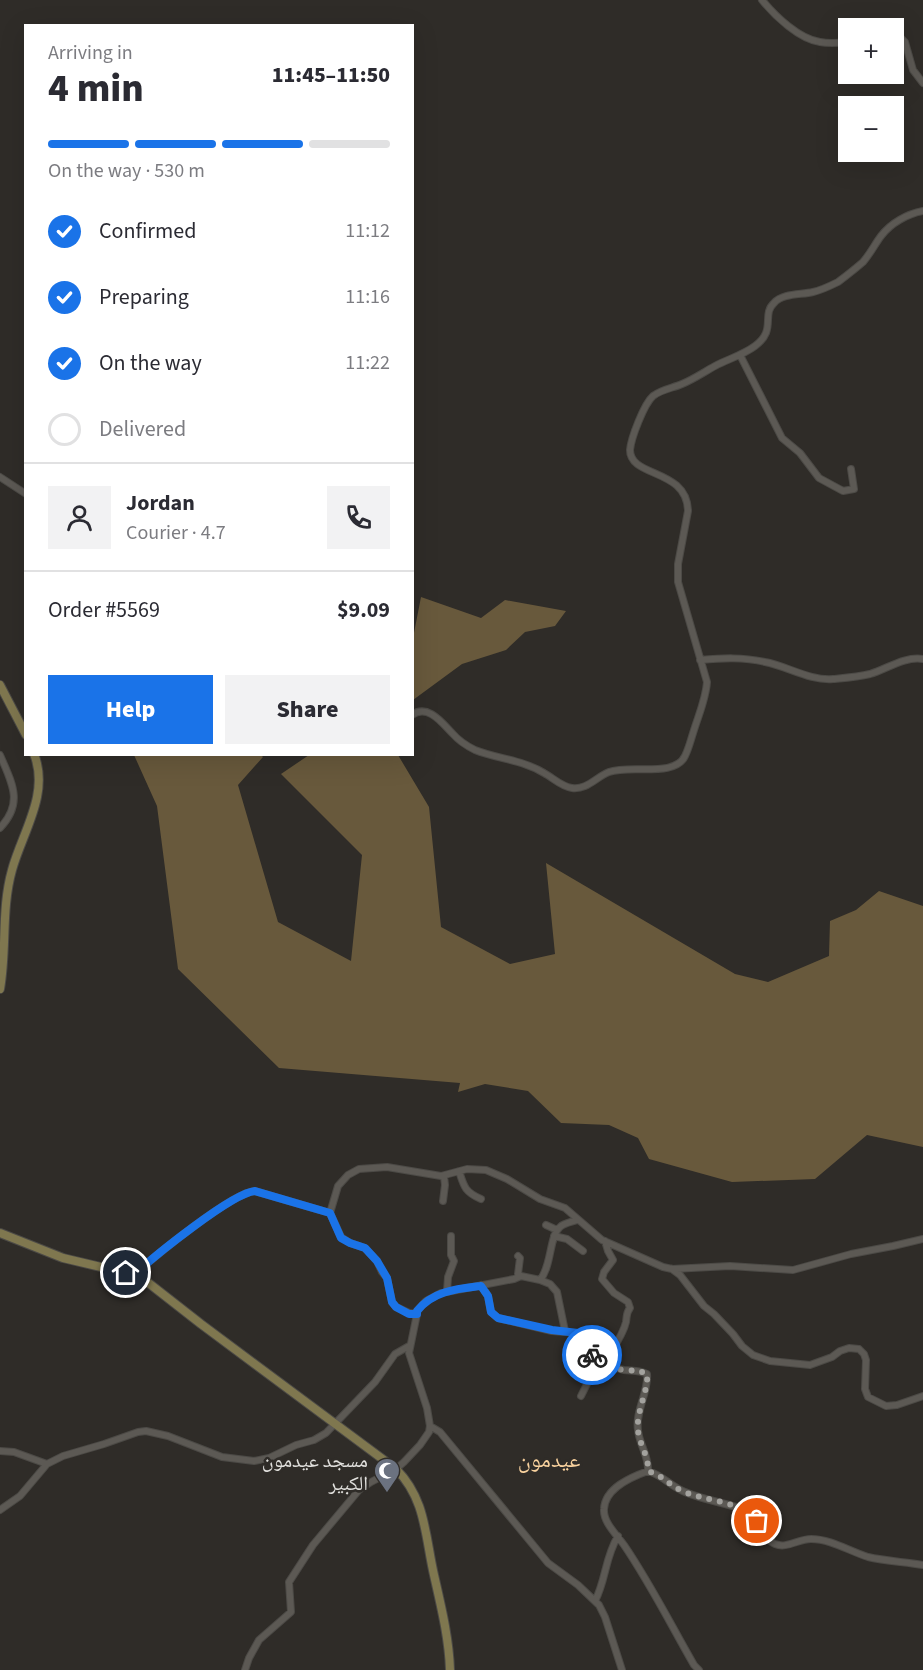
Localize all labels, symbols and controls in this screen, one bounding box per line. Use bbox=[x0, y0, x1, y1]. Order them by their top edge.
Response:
map controls bbox=[838, 18, 904, 162]
button: + bbox=[838, 18, 904, 84]
text: Arriving in bbox=[48, 39, 133, 67]
text: 11:45–11:50 bbox=[272, 59, 390, 91]
text: 4 min bbox=[48, 61, 144, 117]
button: − bbox=[838, 96, 904, 162]
text: On the way · 530 m bbox=[48, 157, 205, 185]
icon: check bbox=[48, 215, 81, 248]
text: Confirmed bbox=[99, 215, 196, 247]
text: 11:12 bbox=[345, 217, 390, 245]
icon: check bbox=[48, 281, 81, 314]
text: Preparing bbox=[99, 281, 189, 313]
text: 11:16 bbox=[345, 283, 390, 311]
icon: check bbox=[48, 347, 81, 380]
text: On the way bbox=[99, 347, 202, 379]
text: 11:22 bbox=[345, 349, 390, 377]
text: Delivered bbox=[99, 413, 186, 445]
button: person bbox=[48, 486, 111, 549]
button: phone bbox=[327, 486, 390, 549]
text: Jordan bbox=[126, 487, 195, 519]
text: Courier · 4.7 bbox=[126, 519, 226, 547]
text: Order #5569 bbox=[48, 594, 160, 626]
text: $9.09 bbox=[337, 594, 390, 626]
button: Help bbox=[48, 675, 213, 744]
button: Share bbox=[225, 675, 390, 744]
pin bbox=[100, 1247, 151, 1298]
icon: home bbox=[109, 1256, 142, 1289]
courier bbox=[562, 1325, 622, 1385]
icon: bike bbox=[576, 1339, 609, 1372]
district label: عيدمون bbox=[518, 1444, 580, 1476]
place label: مسجد عيدمون الكبير bbox=[262, 1447, 368, 1498]
mosque icon: مسجد عيدمون الكبير bbox=[372, 1456, 402, 1494]
pin bbox=[731, 1495, 782, 1546]
icon: bag bbox=[740, 1504, 773, 1537]

